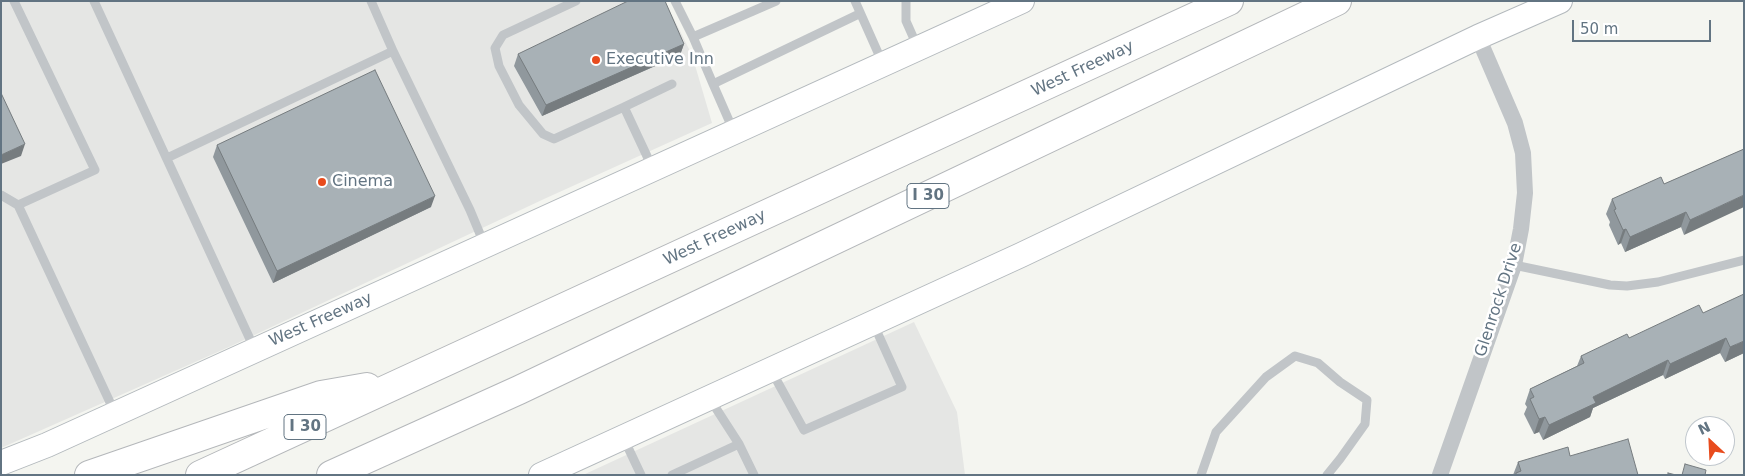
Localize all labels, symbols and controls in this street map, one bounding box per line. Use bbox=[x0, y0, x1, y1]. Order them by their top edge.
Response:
scale bar bbox=[1575, 10, 1714, 42]
text: 50 m bbox=[1580, 20, 1618, 38]
street label: West Freeway bbox=[1029, 37, 1137, 101]
place label: Executive Inn bbox=[606, 50, 714, 70]
marker: Executive Inn bbox=[590, 54, 602, 66]
place label: Cinema bbox=[332, 172, 393, 192]
marker: Cinema bbox=[316, 176, 328, 188]
road number: I 30 bbox=[907, 184, 949, 208]
street label: West Freeway bbox=[661, 206, 769, 270]
street label: Glenrock Drive bbox=[1472, 241, 1526, 359]
street label: West Freeway bbox=[267, 289, 375, 351]
road number: I 30 bbox=[284, 414, 326, 440]
north arrow bbox=[1685, 416, 1735, 466]
text: N bbox=[1695, 419, 1713, 438]

